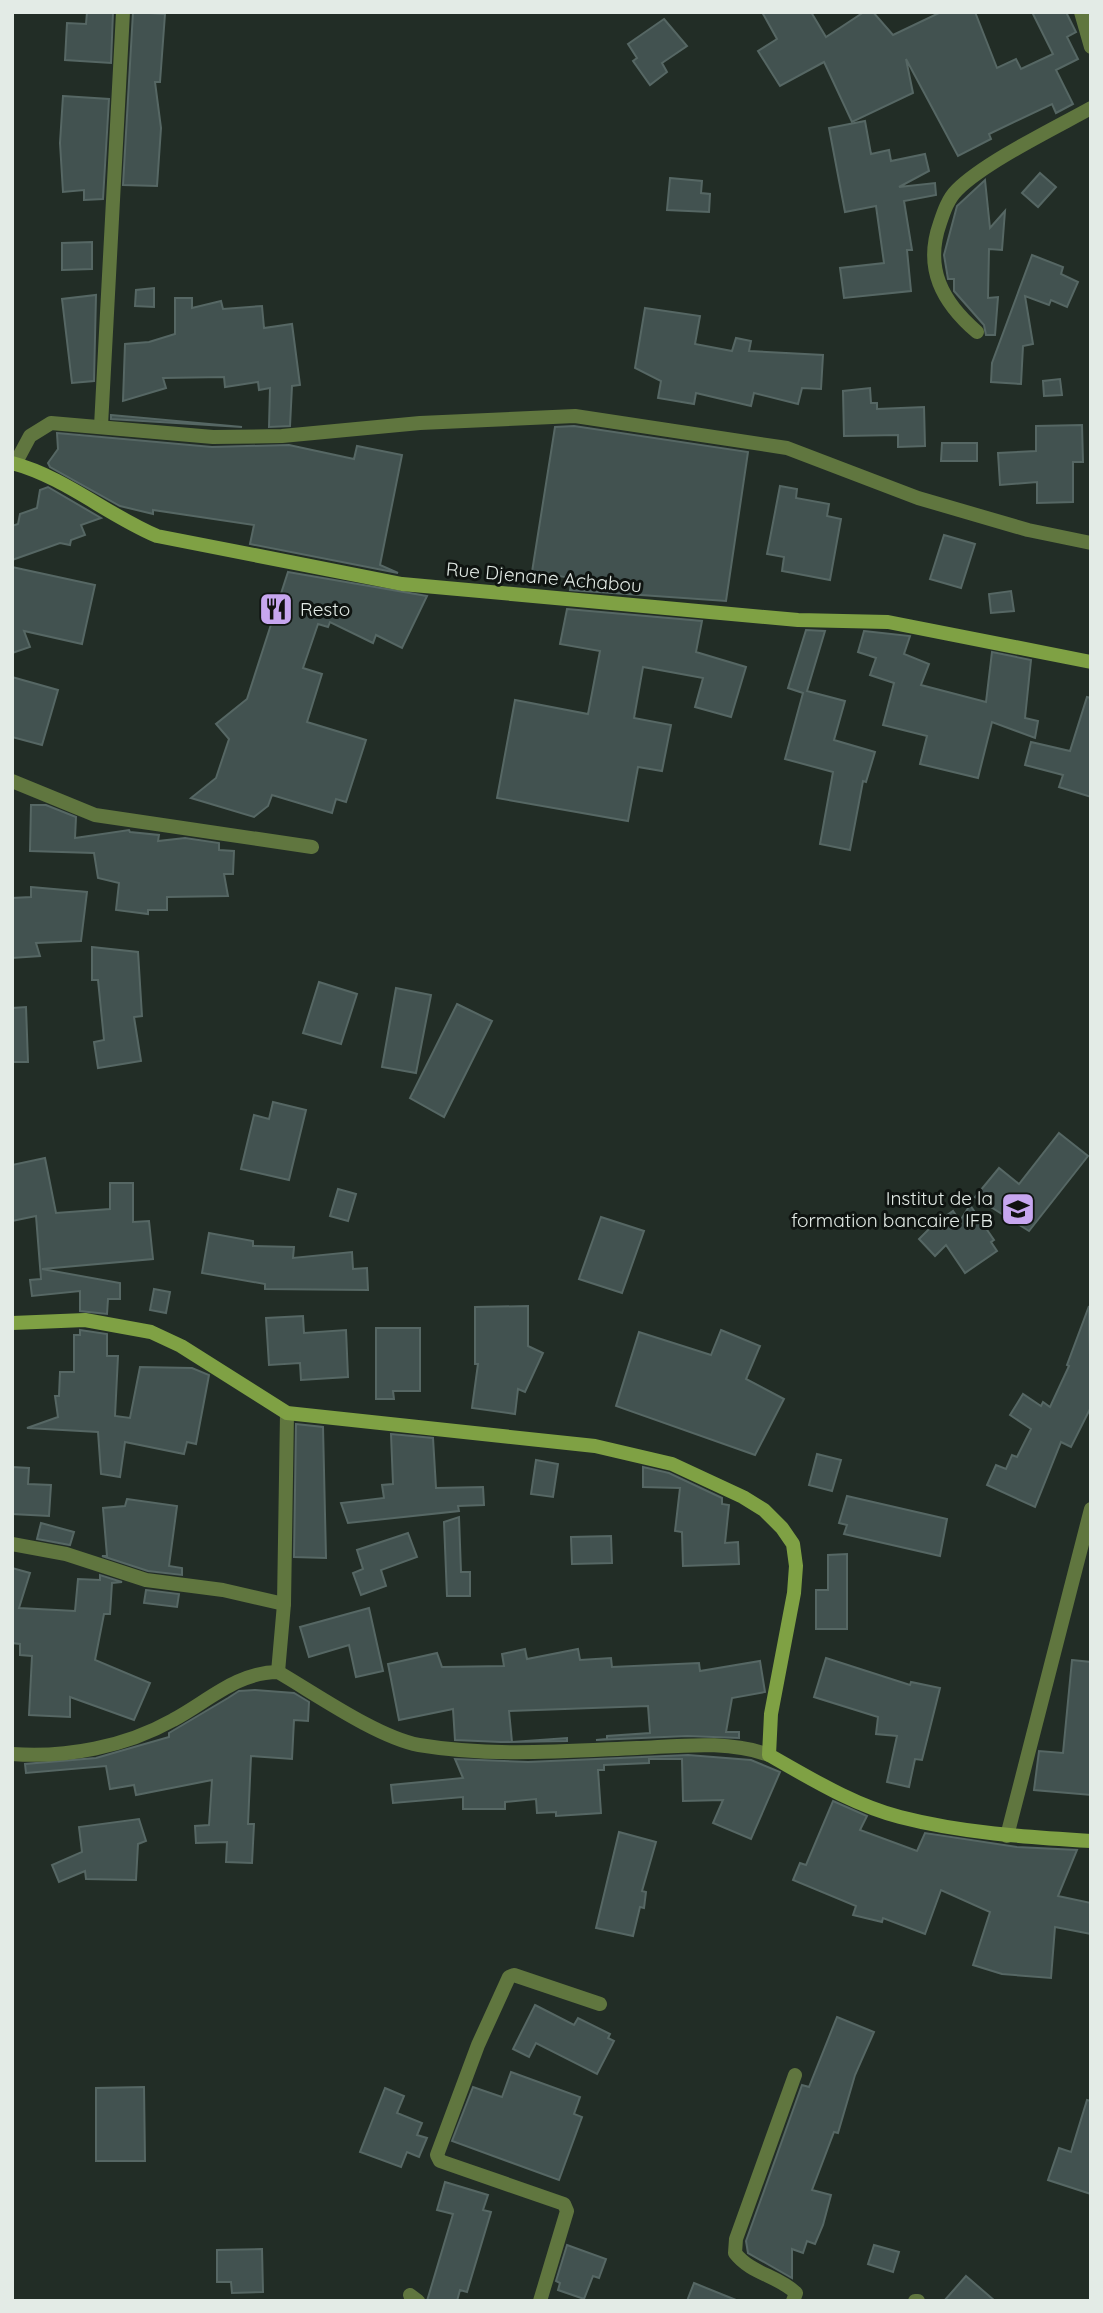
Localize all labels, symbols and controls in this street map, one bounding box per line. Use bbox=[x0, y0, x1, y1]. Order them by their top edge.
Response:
street label: Rue Djenane Achabou bbox=[445, 556, 643, 598]
restaurant icon: Resto bbox=[257, 590, 295, 628]
place label: Resto bbox=[300, 597, 350, 621]
place label: Institut de la formation bancaire IFB bbox=[791, 1186, 993, 1232]
school or university icon: Institut de la formation bancaire IFB bbox=[999, 1190, 1037, 1228]

